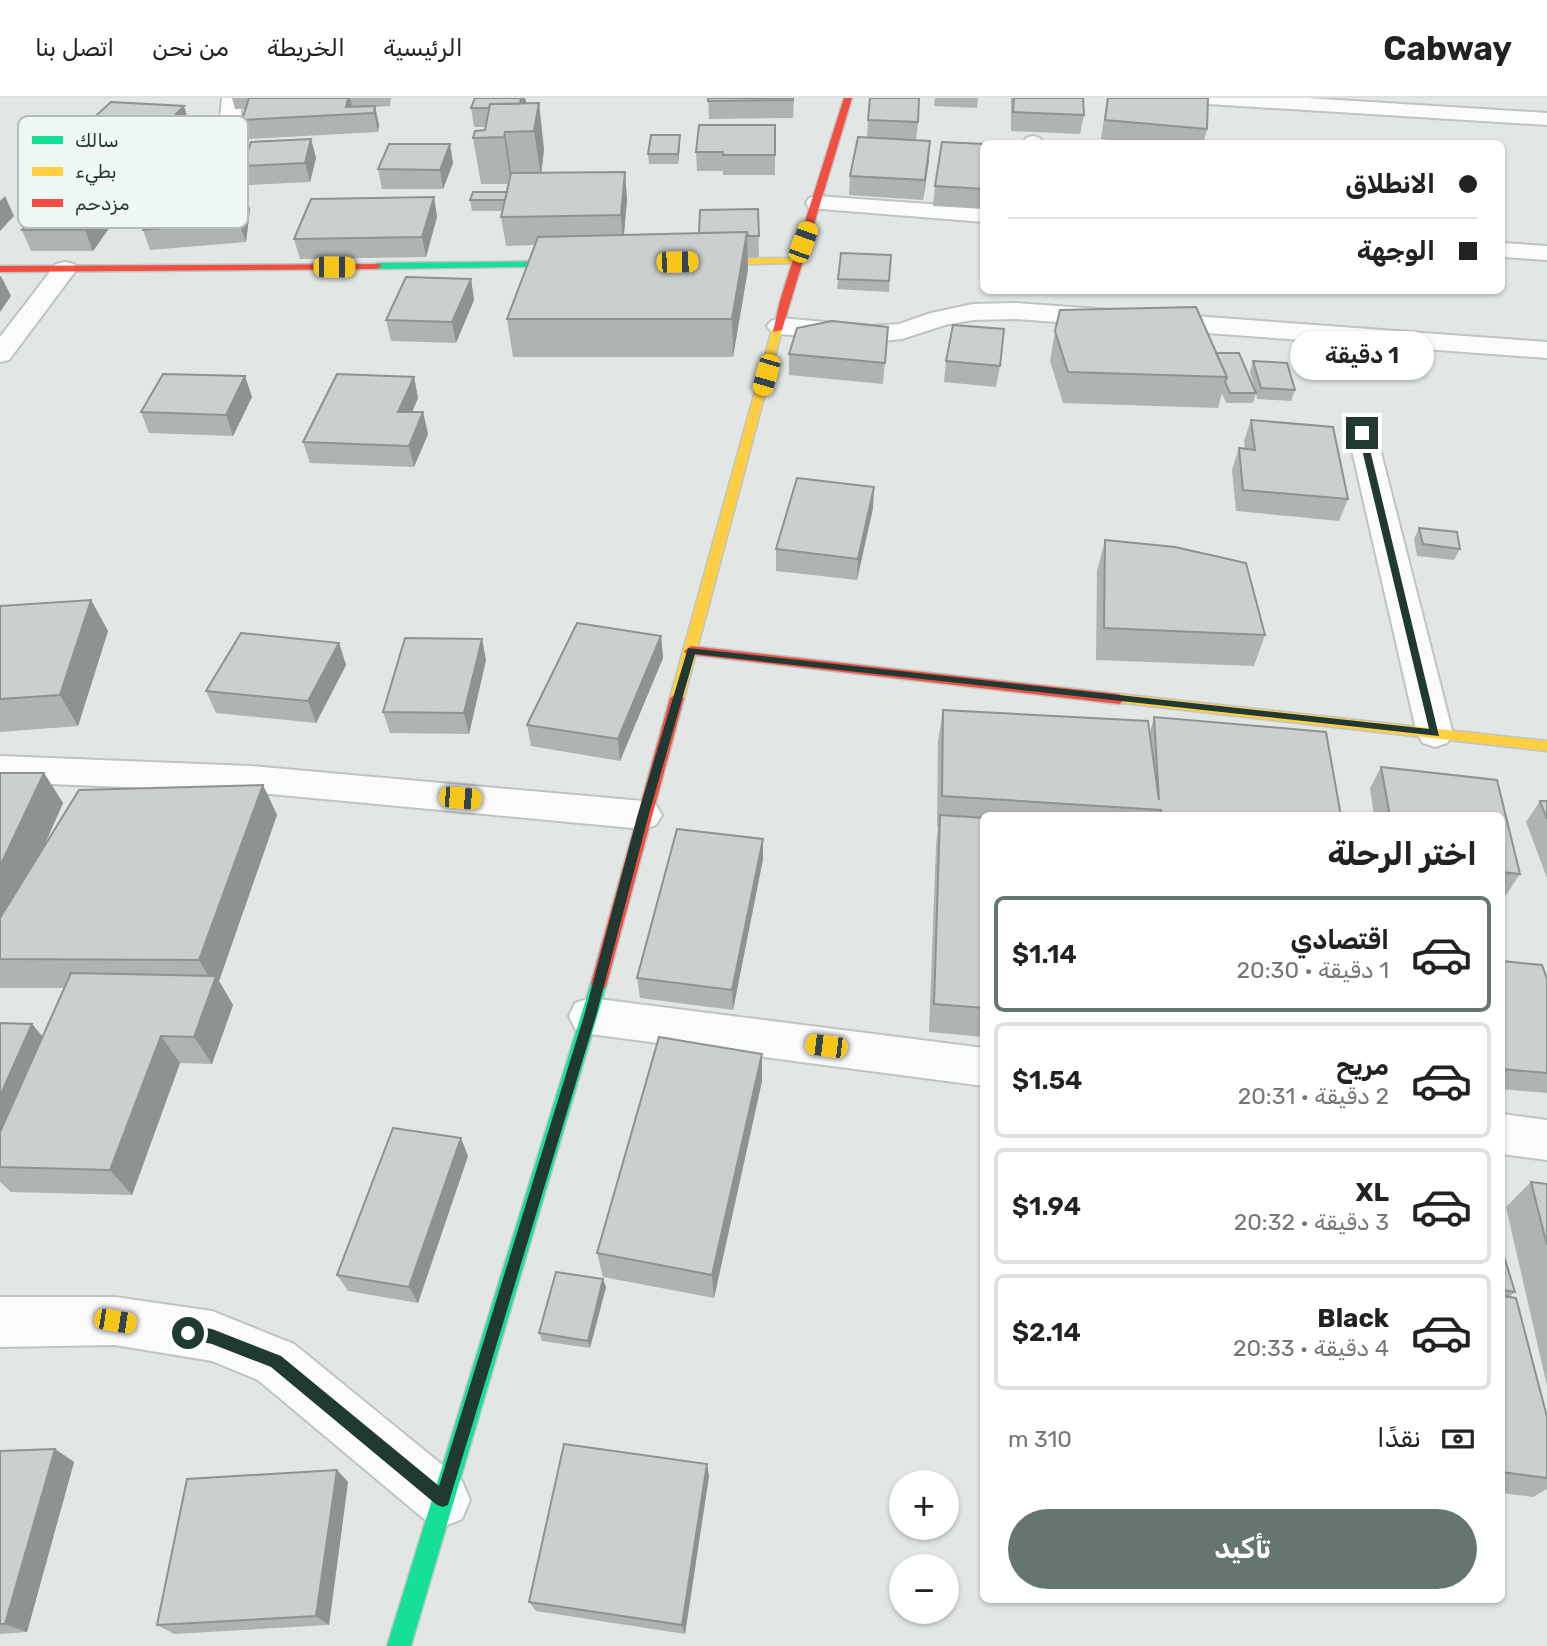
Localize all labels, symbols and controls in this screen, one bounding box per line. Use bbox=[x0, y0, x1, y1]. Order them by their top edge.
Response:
text: Cabway bbox=[1383, 29, 1512, 68]
text: اتصل بنا bbox=[35, 34, 114, 62]
text: من نحن bbox=[152, 34, 229, 62]
text: الخريطة bbox=[267, 34, 345, 62]
text: الرئيسية bbox=[383, 34, 463, 62]
legend bbox=[18, 116, 248, 228]
text: سالك bbox=[75, 129, 119, 152]
text: بطيء bbox=[75, 160, 117, 186]
text: الانطلاق bbox=[1345, 169, 1435, 200]
text: مزدحم bbox=[75, 192, 130, 216]
car bbox=[786, 219, 821, 265]
text: الوجهة bbox=[1357, 236, 1435, 267]
car bbox=[656, 251, 699, 273]
car bbox=[314, 257, 356, 278]
callout: 1 دقيقة bbox=[1290, 331, 1434, 380]
text: 1 دقيقة bbox=[1325, 341, 1399, 369]
car bbox=[751, 352, 782, 398]
route end bbox=[1346, 417, 1378, 449]
car bbox=[439, 786, 482, 810]
text: اختر الرحلة bbox=[1327, 835, 1477, 873]
icon: car bbox=[1410, 923, 1473, 986]
text: اقتصادي bbox=[1290, 925, 1389, 956]
text: $1.14 bbox=[1012, 939, 1077, 970]
text: 1 دقيقة · 20:30 bbox=[1237, 956, 1389, 984]
car bbox=[804, 1033, 849, 1059]
icon: car bbox=[1410, 1049, 1473, 1112]
text: مريح bbox=[1336, 1051, 1389, 1082]
text: $1.54 bbox=[1012, 1065, 1082, 1096]
text: 2 دقيقة · 20:31 bbox=[1238, 1082, 1389, 1110]
icon: car bbox=[1410, 1175, 1473, 1238]
text: XL bbox=[1356, 1177, 1389, 1208]
text: $1.94 bbox=[1012, 1191, 1081, 1222]
text: 3 دقيقة · 20:32 bbox=[1234, 1208, 1389, 1236]
icon: car bbox=[1410, 1301, 1473, 1364]
text: Black bbox=[1317, 1303, 1389, 1334]
car bbox=[93, 1307, 138, 1335]
route start bbox=[172, 1317, 204, 1349]
text: $2.14 bbox=[1012, 1317, 1081, 1348]
text: 4 دقيقة · 20:33 bbox=[1233, 1334, 1389, 1362]
icon: cash bbox=[1439, 1420, 1477, 1458]
text: نقدًا bbox=[1377, 1423, 1421, 1454]
text: 310 m bbox=[1008, 1425, 1072, 1453]
map controls bbox=[889, 1470, 959, 1624]
button: + bbox=[889, 1470, 959, 1540]
button: تأكيد bbox=[1008, 1509, 1477, 1589]
button: − bbox=[889, 1554, 959, 1624]

